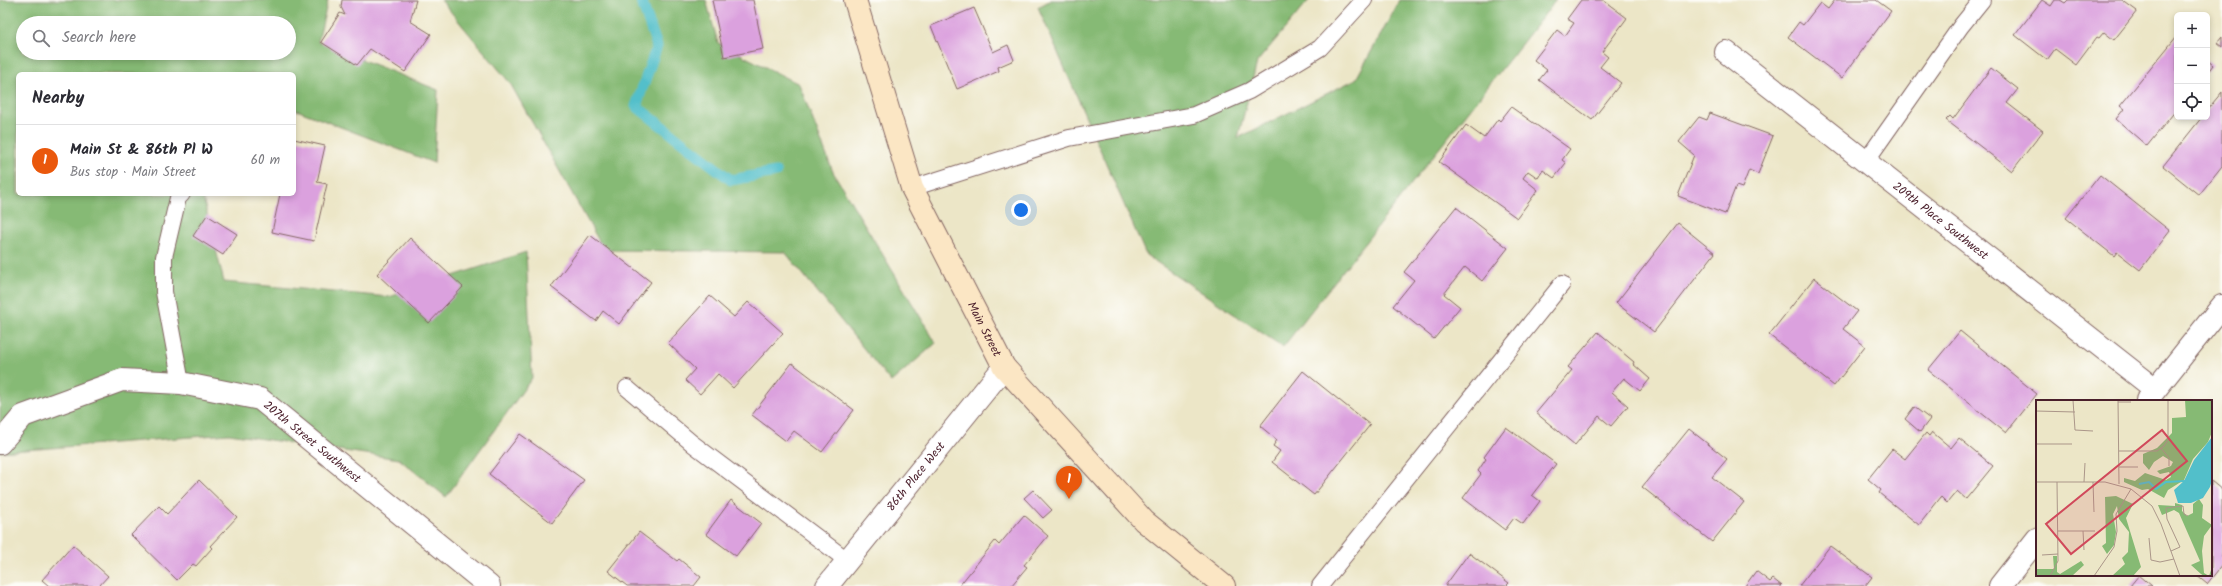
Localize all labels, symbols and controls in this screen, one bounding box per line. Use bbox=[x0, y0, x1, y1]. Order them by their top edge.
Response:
map controls bbox=[2174, 12, 2210, 120]
button: + bbox=[2174, 12, 2210, 48]
search box bbox=[16, 16, 296, 60]
text: Search here bbox=[62, 26, 136, 50]
icon: search bbox=[30, 27, 52, 49]
button: − bbox=[2174, 48, 2210, 84]
button: locate bbox=[2174, 84, 2210, 120]
text: Nearby bbox=[32, 85, 84, 112]
text: Main St & 86th Pl W bbox=[70, 138, 213, 162]
text: 1 bbox=[43, 150, 47, 171]
text: 60 m bbox=[251, 150, 280, 171]
text: Bus stop · Main Street bbox=[70, 162, 196, 183]
street label: 209th Place Southwest bbox=[1889, 177, 1993, 265]
your location bbox=[1011, 200, 1031, 220]
street label: Main Street bbox=[962, 298, 1007, 360]
street label: 207th Street Southwest bbox=[259, 396, 366, 488]
inset map bbox=[2036, 400, 2212, 576]
street label: 86th Place West bbox=[881, 437, 950, 515]
pin: 1 bbox=[1056, 466, 1082, 499]

